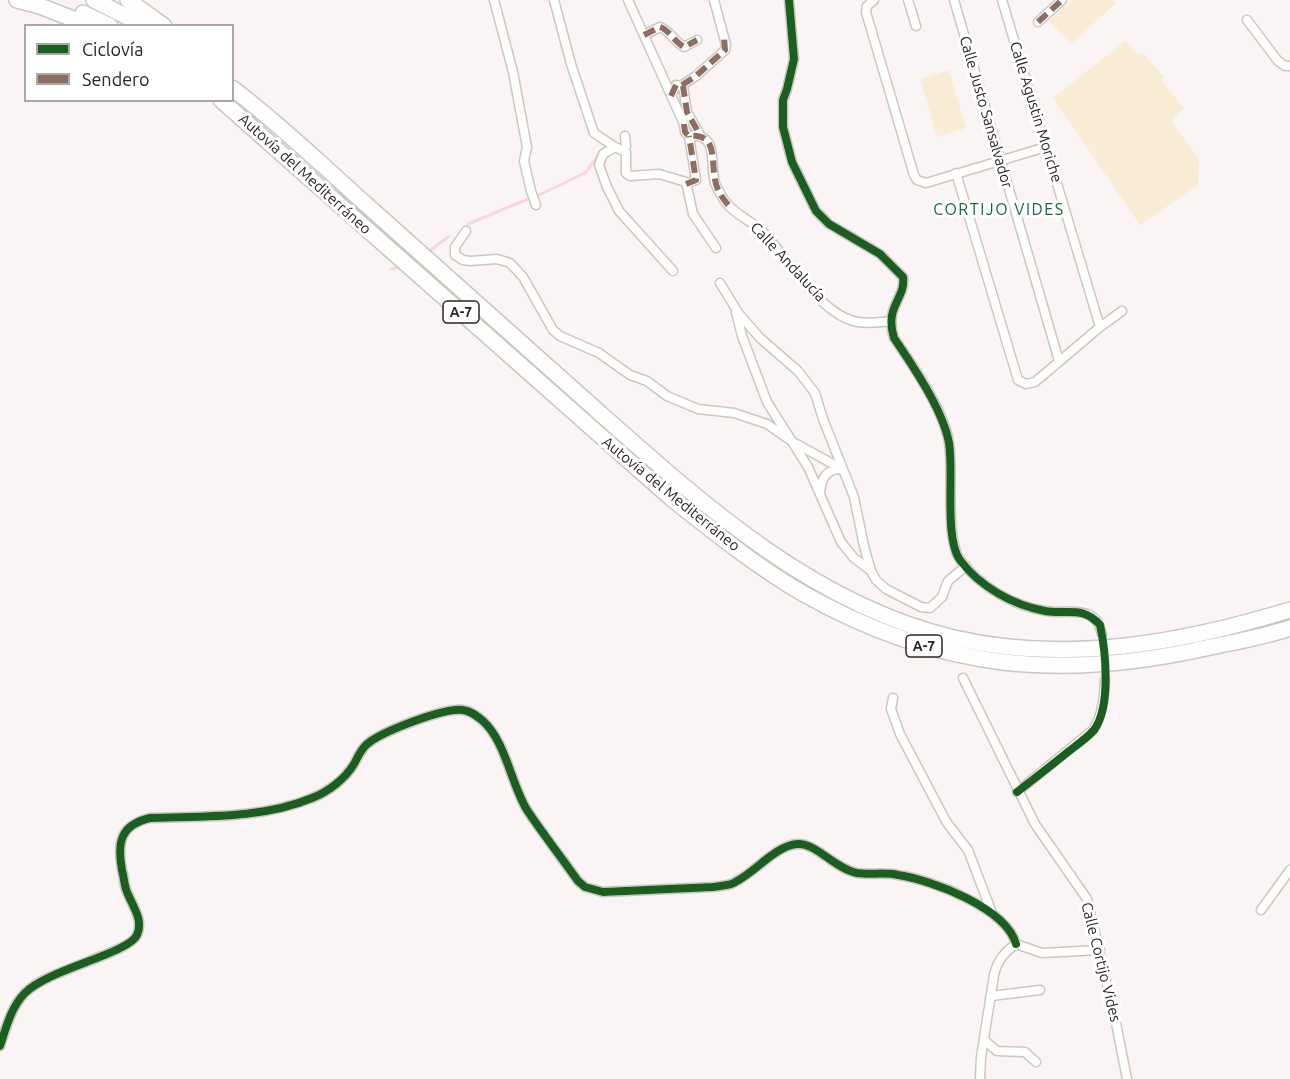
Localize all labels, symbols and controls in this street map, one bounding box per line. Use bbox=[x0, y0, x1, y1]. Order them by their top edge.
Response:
legend bbox=[24, 24, 234, 102]
street label: Calle Justo Sansalvador bbox=[956, 34, 1016, 190]
text: Ciclovía bbox=[82, 39, 143, 59]
street label: Calle Agustin Moriche bbox=[1006, 39, 1066, 185]
text: Sendero bbox=[82, 69, 149, 89]
street label: Autovía del Mediterráneo bbox=[235, 110, 375, 238]
district label: CORTIJO VIDES bbox=[933, 200, 1065, 220]
street label: Calle Andalucía bbox=[747, 219, 829, 305]
road number: A-7 bbox=[443, 301, 479, 323]
street label: Autovía del Mediterráneo bbox=[598, 433, 744, 555]
road number: A-7 bbox=[906, 635, 942, 657]
street label: Calle Cortijo Vides bbox=[1077, 900, 1125, 1024]

